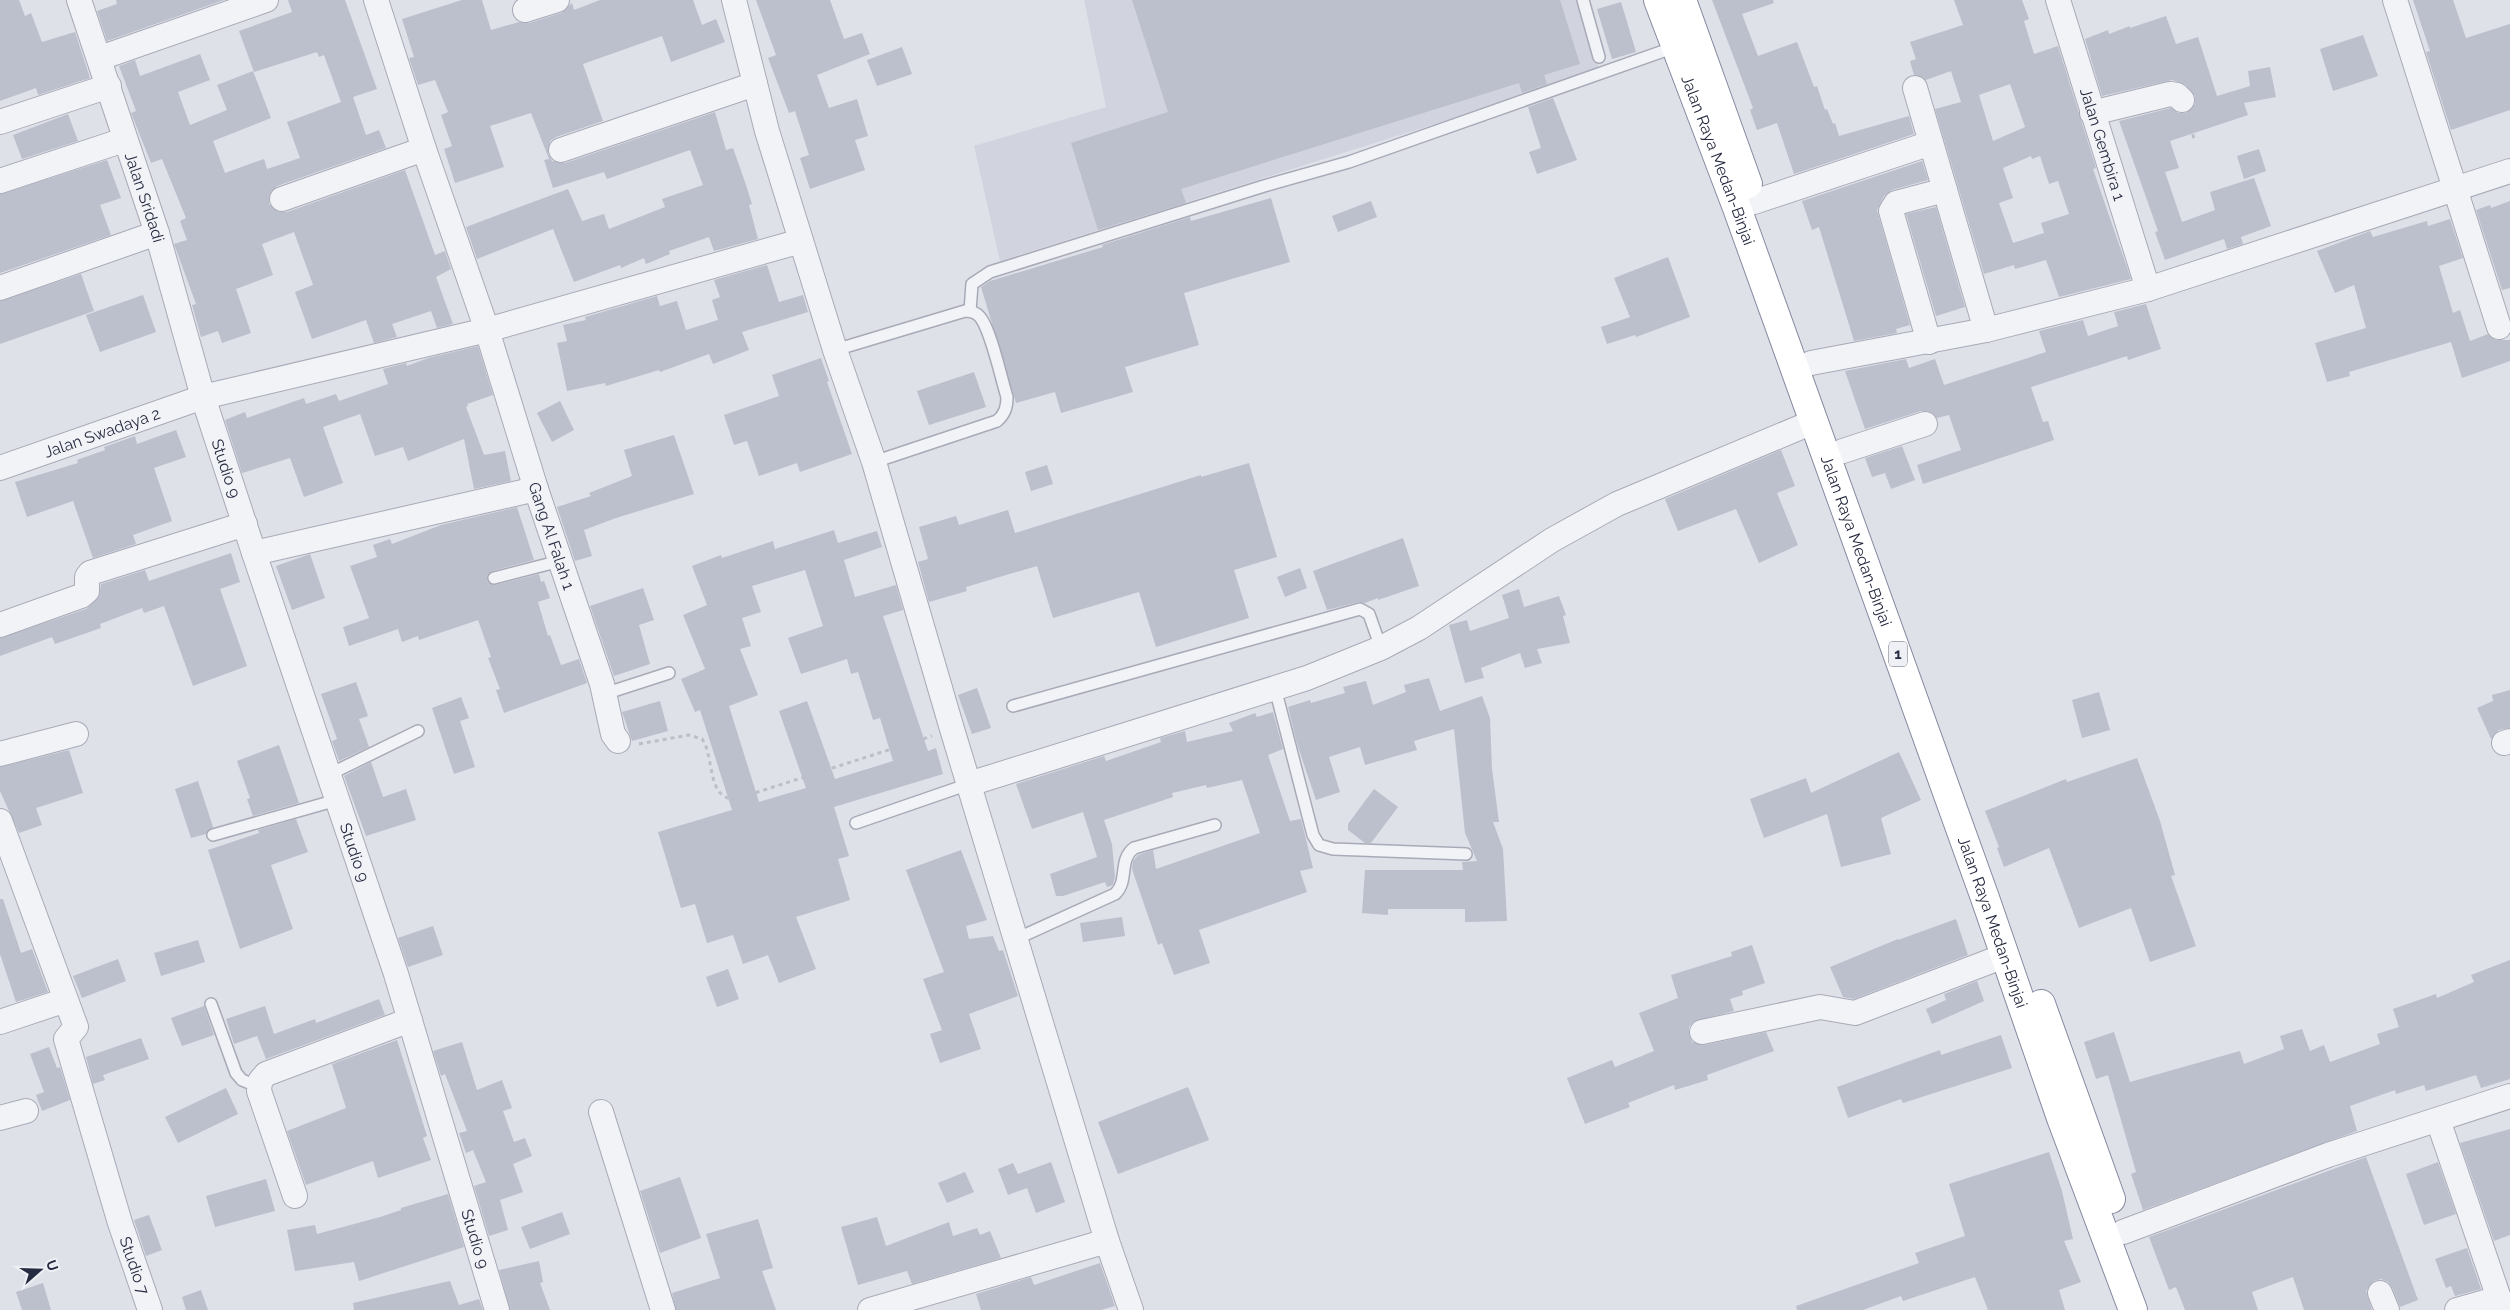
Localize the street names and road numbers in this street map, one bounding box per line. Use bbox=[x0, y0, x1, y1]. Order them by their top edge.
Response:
street label: Jalan Raya Medan-Binjai bbox=[1678, 72, 1759, 248]
street label: Jalan Gembira 1 bbox=[2076, 85, 2129, 203]
street label: Jalan Sridadi bbox=[121, 150, 169, 244]
street label: Jalan Swadaya 2 bbox=[41, 403, 163, 461]
street label: Studio 9 bbox=[208, 436, 245, 500]
street label: Jalan Raya Medan-Binjai bbox=[1817, 453, 1896, 629]
street label: Gang Al Falah 1 bbox=[525, 480, 579, 592]
road number: 1 bbox=[1889, 642, 1907, 666]
street label: Studio 9 bbox=[336, 820, 374, 884]
street label: Jalan Raya Medan-Binjai bbox=[1954, 834, 2032, 1010]
street label: Studio 9 bbox=[458, 1207, 493, 1271]
street label: Studio 7 bbox=[116, 1234, 154, 1298]

